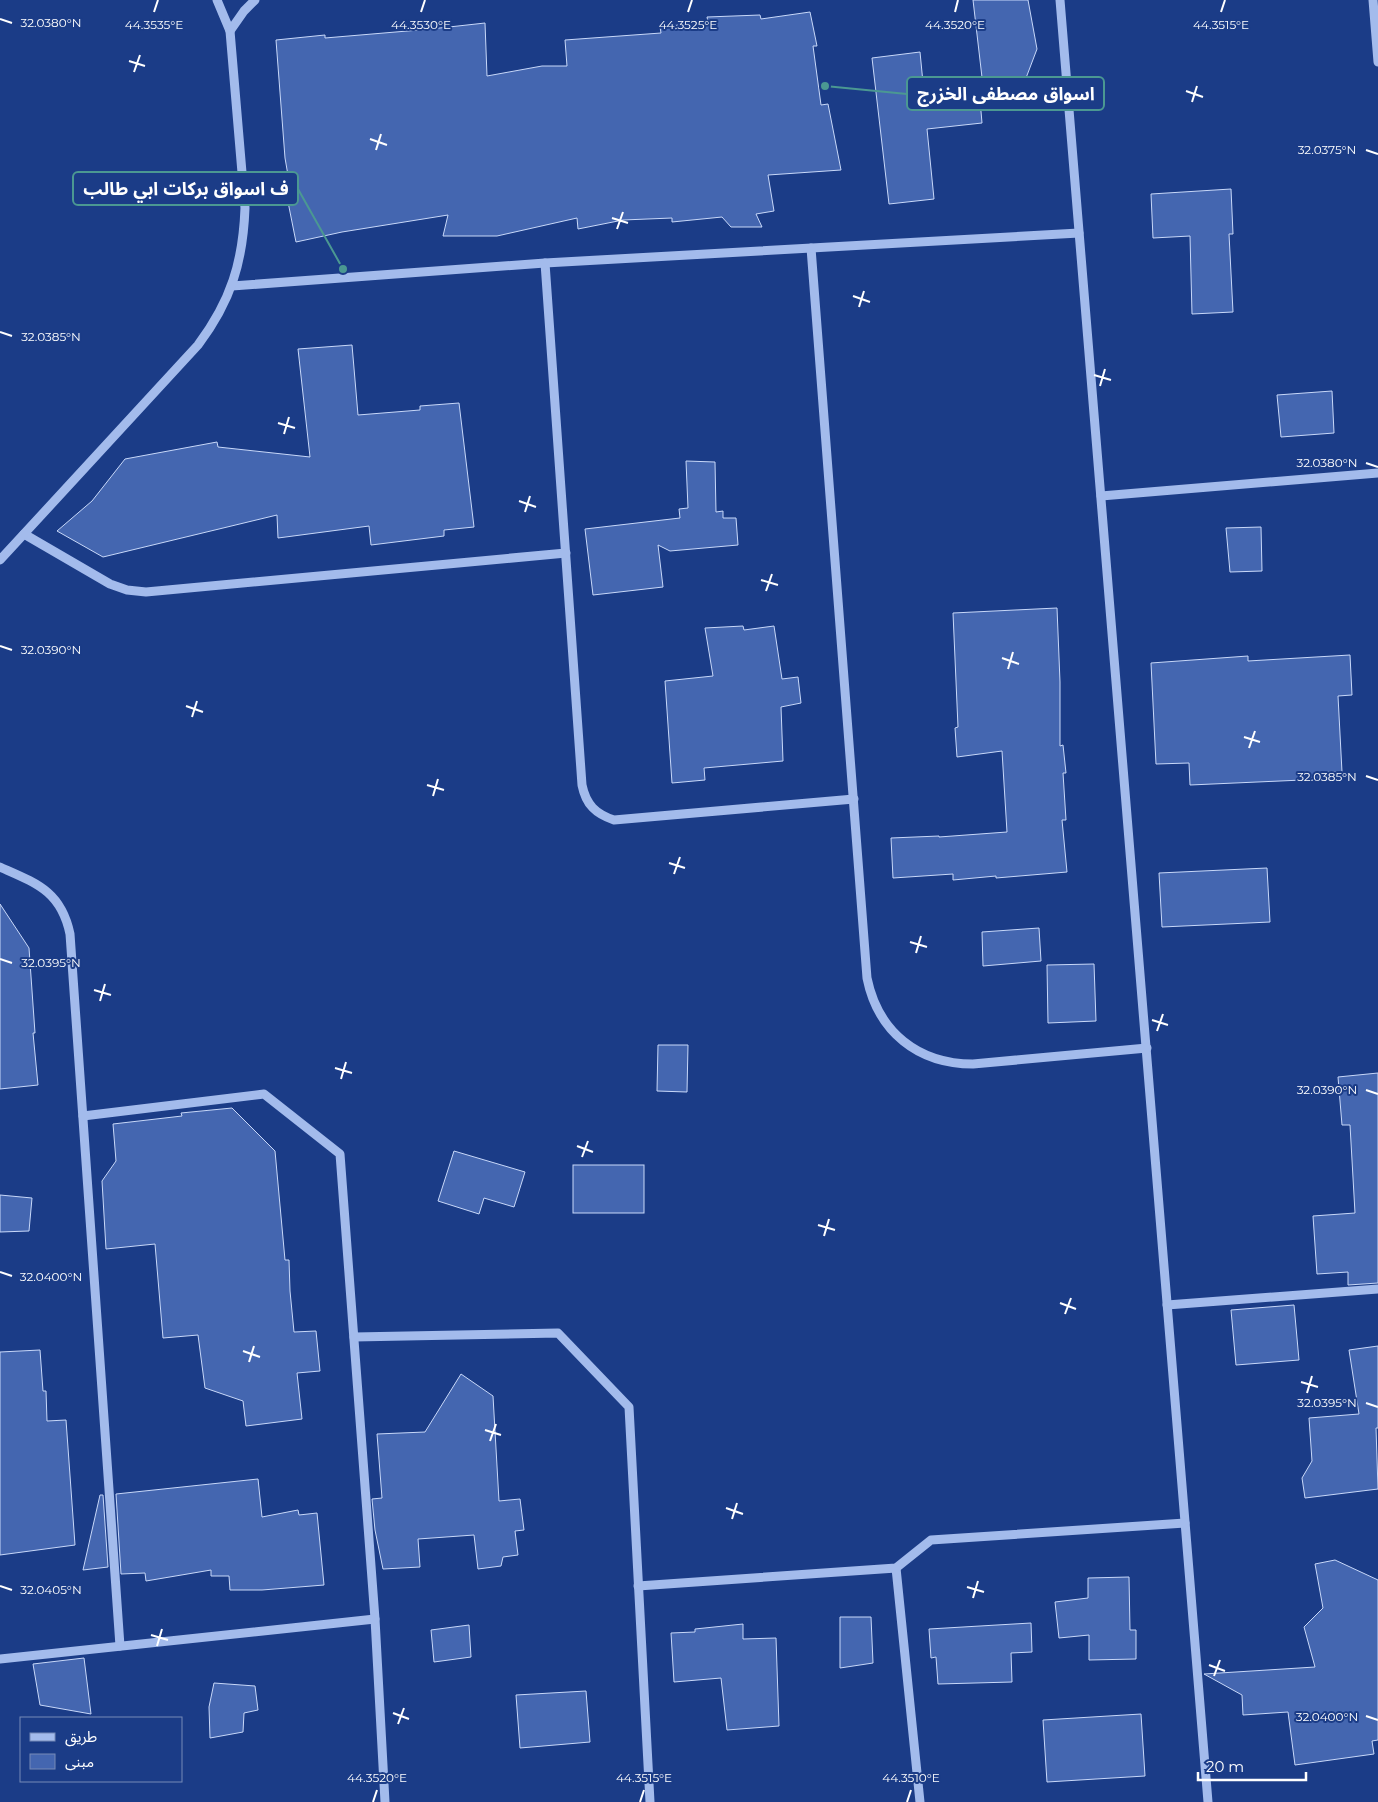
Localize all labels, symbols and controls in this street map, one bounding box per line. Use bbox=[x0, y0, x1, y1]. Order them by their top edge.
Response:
text: 32.0380°N bbox=[20, 15, 82, 30]
text: 44.3535°E bbox=[125, 17, 183, 32]
text: 44.3530°E bbox=[391, 17, 451, 32]
text: 44.3525°E bbox=[659, 17, 717, 32]
text: 44.3520°E bbox=[925, 17, 985, 32]
text: 44.3515°E bbox=[1193, 17, 1249, 32]
callout: اسواق مصطفى الخزرج bbox=[907, 77, 1104, 110]
text: اسواق مصطفى الخزرج bbox=[917, 83, 1095, 107]
text: 32.0375°N bbox=[1298, 142, 1356, 157]
callout: ف اسواق بركات ابي طالب bbox=[73, 172, 298, 205]
text: ف اسواق بركات ابي طالب bbox=[83, 178, 289, 203]
text: 32.0385°N bbox=[21, 329, 81, 344]
text: 32.0380°N bbox=[1296, 455, 1358, 470]
text: 32.0390°N bbox=[21, 642, 81, 657]
text: 32.0385°N bbox=[1297, 769, 1357, 784]
text: 32.0395°N bbox=[21, 955, 81, 970]
text: 32.0390°N bbox=[1297, 1082, 1357, 1097]
text: 32.0400°N bbox=[20, 1269, 82, 1284]
text: 32.0395°N bbox=[1297, 1395, 1357, 1410]
text: 32.0405°N bbox=[20, 1582, 82, 1597]
text: 32.0400°N bbox=[1296, 1709, 1358, 1724]
legend bbox=[20, 1717, 182, 1782]
text: طريق bbox=[65, 1727, 97, 1747]
scale bar bbox=[1198, 1750, 1306, 1782]
text: مبنى bbox=[65, 1752, 94, 1771]
text: 20 m bbox=[1206, 1757, 1244, 1776]
text: 44.3520°E bbox=[347, 1770, 407, 1785]
text: 44.3515°E bbox=[616, 1770, 672, 1785]
text: 44.3510°E bbox=[882, 1770, 940, 1785]

